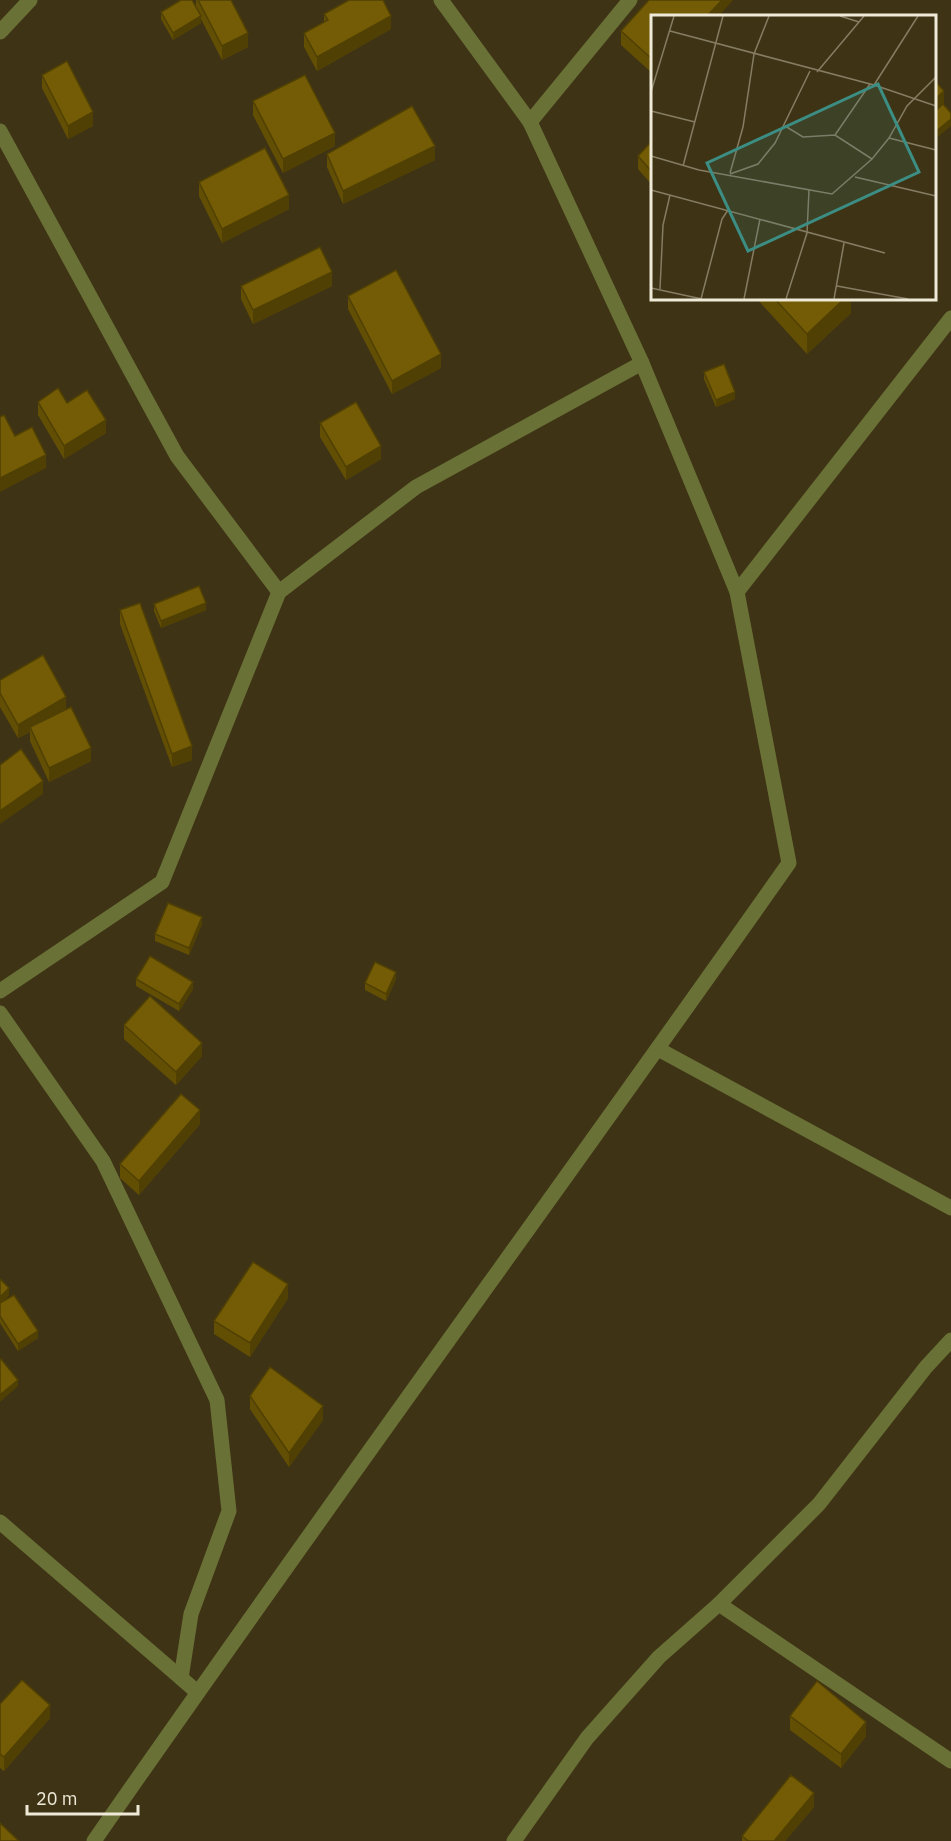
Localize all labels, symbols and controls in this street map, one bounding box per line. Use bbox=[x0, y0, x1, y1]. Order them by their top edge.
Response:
inset map bbox=[651, 15, 936, 300]
scale bar bbox=[27, 1778, 138, 1816]
text: 20 m bbox=[36, 1787, 78, 1810]

